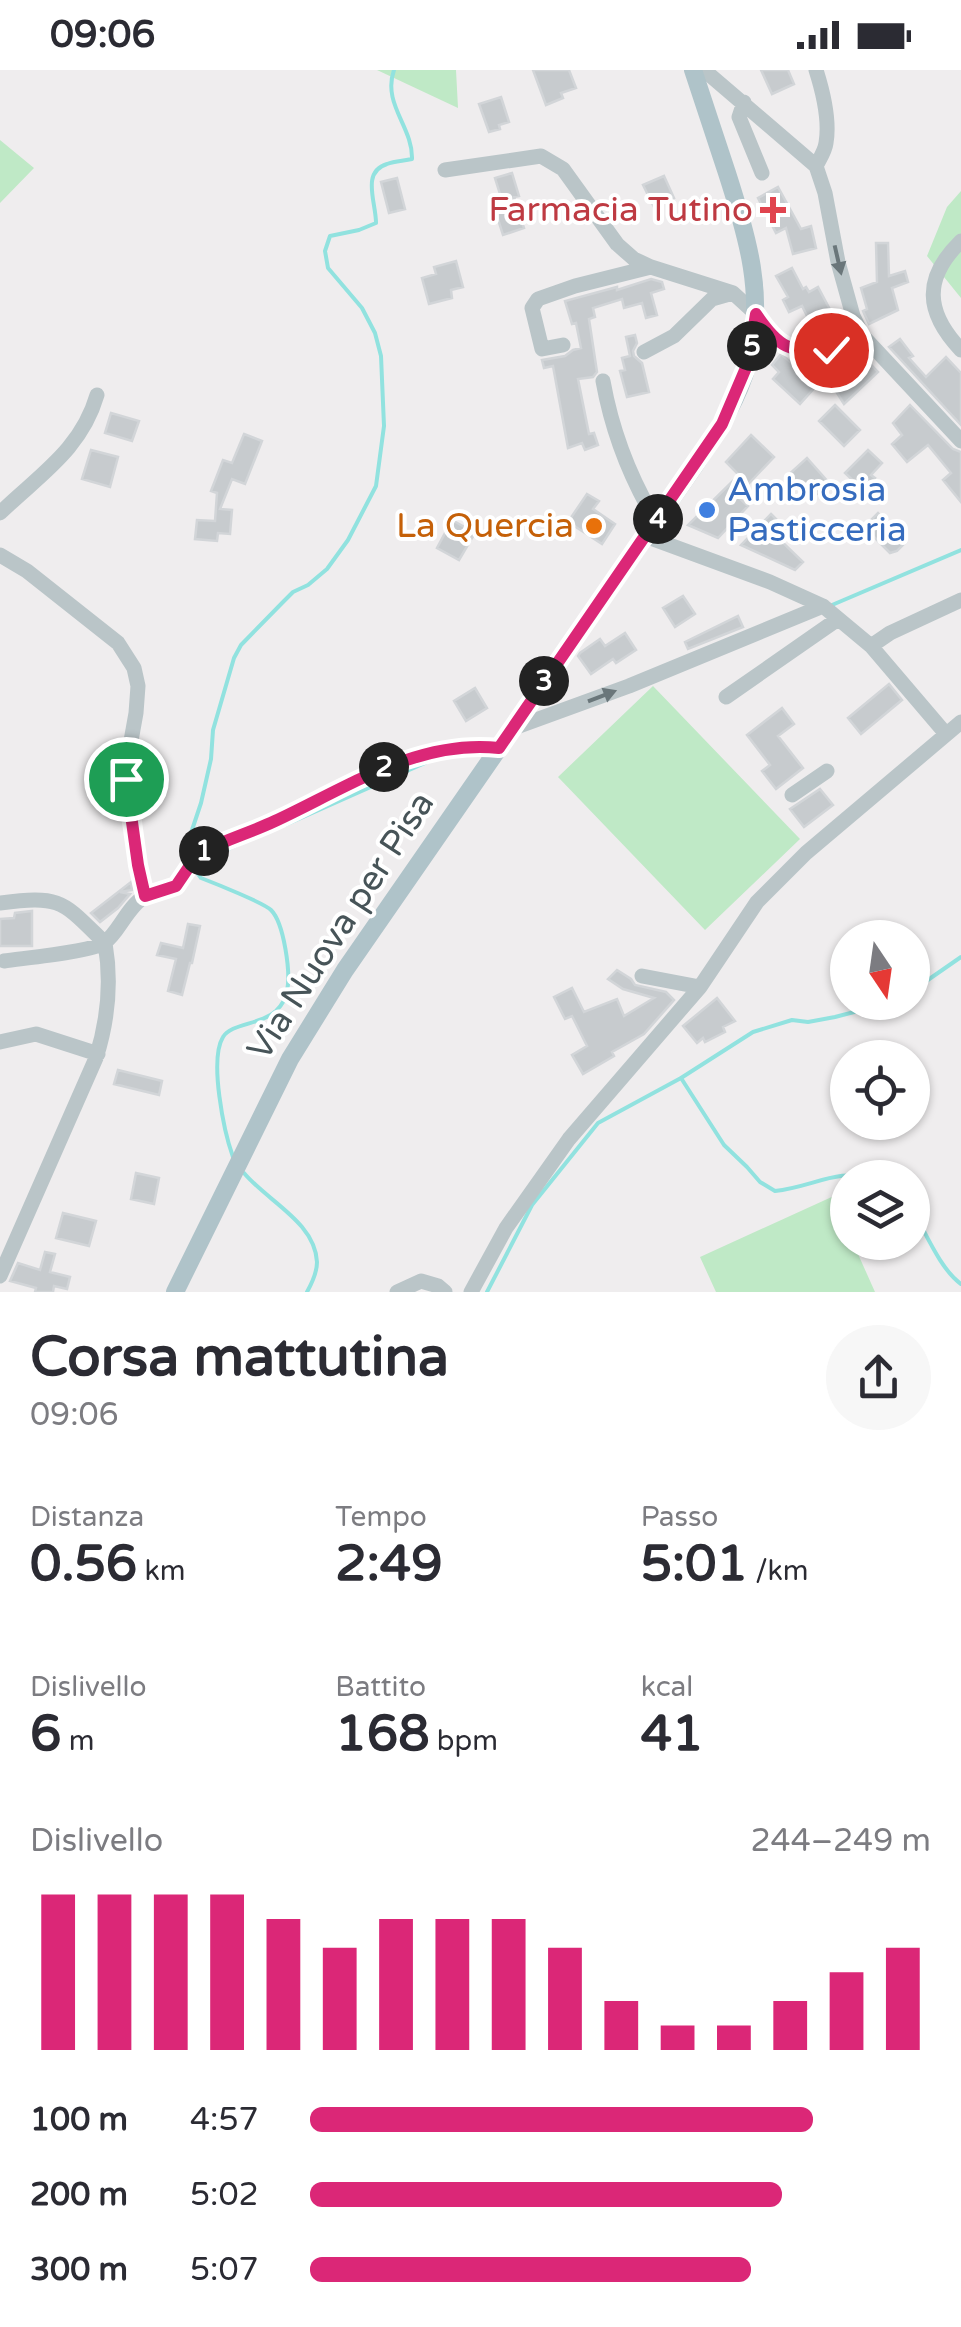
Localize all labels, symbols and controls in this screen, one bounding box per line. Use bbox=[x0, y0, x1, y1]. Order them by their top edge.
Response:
text: 09:06 bbox=[50, 12, 155, 58]
place label: Farmacia Tutino bbox=[488, 189, 753, 231]
marker: Farmacia Tutino bbox=[762, 199, 784, 221]
one-way arrow bbox=[831, 245, 846, 276]
pin bbox=[789, 308, 874, 393]
pin: 5 bbox=[727, 321, 777, 371]
icon: check bbox=[804, 323, 859, 378]
text: 5 bbox=[743, 329, 761, 363]
place label: Ambrosia Pasticceria bbox=[727, 469, 907, 551]
pin: 4 bbox=[633, 494, 683, 544]
marker: Ambrosia Pasticceria bbox=[696, 499, 718, 521]
text: 4 bbox=[649, 502, 667, 536]
place label: La Quercia bbox=[396, 505, 574, 547]
marker: La Quercia bbox=[583, 515, 605, 537]
pin: 3 bbox=[519, 656, 569, 706]
text: 3 bbox=[535, 664, 553, 698]
one-way arrow bbox=[588, 688, 618, 703]
pin bbox=[84, 737, 169, 822]
pin: 2 bbox=[359, 742, 409, 792]
text: 2 bbox=[375, 750, 393, 784]
icon: arrive bbox=[99, 752, 154, 807]
street label: Via Nuova per Pisa bbox=[239, 784, 443, 1068]
pin: 1 bbox=[179, 826, 229, 876]
text: 1 bbox=[195, 834, 213, 868]
north arrow bbox=[830, 920, 930, 1020]
map controls bbox=[830, 920, 930, 1260]
button: locate bbox=[830, 1040, 930, 1140]
button: layers bbox=[830, 1160, 930, 1260]
text: Corsa mattutina bbox=[30, 1325, 449, 1391]
button: share bbox=[826, 1325, 931, 1430]
text: 09:06 bbox=[30, 1396, 119, 1434]
text: Distanza bbox=[30, 1500, 144, 1534]
text: Tempo bbox=[335, 1500, 427, 1534]
text: Passo bbox=[641, 1500, 718, 1534]
text: 0.56 bbox=[30, 1534, 137, 1594]
text: 2:49 bbox=[335, 1534, 443, 1594]
text: 5:01 bbox=[641, 1534, 748, 1594]
text: km bbox=[137, 1554, 185, 1588]
text: /km bbox=[748, 1554, 809, 1588]
text: Dislivello bbox=[30, 1670, 147, 1704]
text: Battito bbox=[335, 1670, 426, 1704]
text: kcal bbox=[641, 1670, 693, 1704]
text: 6 bbox=[30, 1704, 61, 1764]
text: 168 bbox=[335, 1704, 430, 1764]
text: 41 bbox=[641, 1704, 703, 1764]
text: m bbox=[61, 1724, 94, 1758]
text: bpm bbox=[430, 1724, 498, 1758]
text: Dislivello bbox=[30, 1822, 163, 1860]
text: 244–249 m bbox=[751, 1822, 931, 1860]
text: 100 m bbox=[30, 2101, 128, 2139]
text: 4:57 bbox=[190, 2101, 259, 2139]
text: 200 m bbox=[30, 2176, 128, 2214]
text: 5:02 bbox=[190, 2176, 259, 2214]
text: 300 m bbox=[30, 2251, 128, 2289]
text: 5:07 bbox=[190, 2251, 259, 2289]

